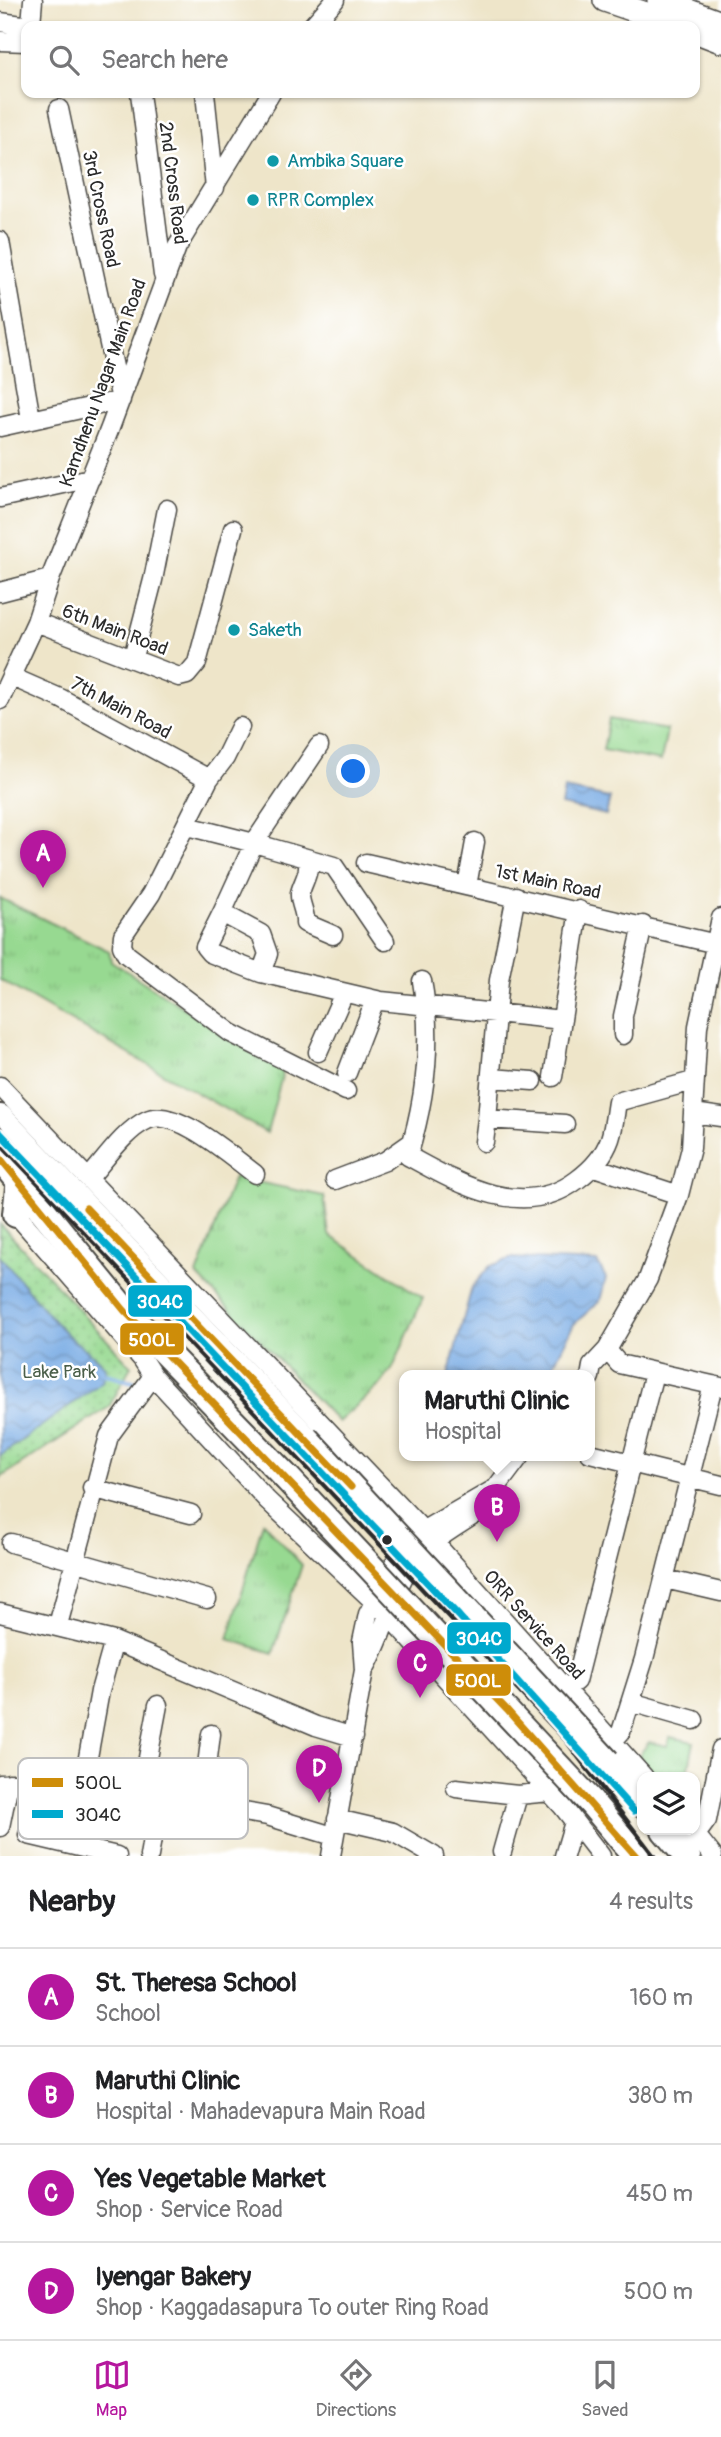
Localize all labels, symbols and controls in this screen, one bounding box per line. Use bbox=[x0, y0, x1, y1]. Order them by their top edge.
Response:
search box bbox=[21, 21, 700, 98]
icon: search bbox=[45, 41, 83, 79]
text: Search here bbox=[101, 44, 228, 76]
street label: 2nd Cross Road bbox=[154, 120, 192, 246]
street label: 3rd Cross Road bbox=[77, 148, 125, 270]
place label: Ambika Square bbox=[287, 149, 404, 173]
marker: Ambika Square bbox=[265, 153, 281, 169]
place label: RPR Complex bbox=[267, 188, 374, 212]
marker: RPR Complex bbox=[245, 192, 261, 208]
street label: Kamdhenu Nagar Main Road bbox=[54, 276, 152, 490]
street label: 6th Main Road bbox=[59, 599, 171, 661]
place label: Saketh bbox=[248, 618, 302, 642]
marker: Saketh bbox=[226, 622, 242, 638]
street label: 7th Main Road bbox=[67, 671, 175, 745]
your location bbox=[336, 754, 370, 788]
pin: A bbox=[20, 830, 66, 888]
street label: 1st Main Road bbox=[493, 859, 603, 905]
line badge: 304C bbox=[127, 1284, 193, 1318]
text: 304C bbox=[137, 1290, 183, 1314]
line badge: 500L bbox=[119, 1322, 185, 1356]
text: 500L bbox=[129, 1328, 176, 1352]
park label: Lake Park bbox=[22, 1360, 96, 1384]
popup bbox=[399, 1370, 595, 1461]
text: Maruthi Clinic bbox=[424, 1385, 570, 1417]
text: Hospital bbox=[424, 1417, 502, 1446]
pin: B bbox=[474, 1484, 520, 1542]
unlabelled marker bbox=[380, 1533, 394, 1547]
street label: ORR Service Road bbox=[478, 1565, 590, 1685]
line badge: 304C bbox=[446, 1621, 512, 1655]
text: 304C bbox=[456, 1627, 502, 1651]
pin: C bbox=[397, 1640, 443, 1698]
line badge: 500L bbox=[445, 1663, 512, 1697]
text: 500L bbox=[455, 1669, 502, 1693]
pin: D bbox=[296, 1745, 342, 1803]
legend bbox=[18, 1758, 248, 1839]
text: 500L bbox=[75, 1771, 122, 1795]
map controls bbox=[637, 1772, 700, 1835]
button: layers bbox=[637, 1772, 700, 1835]
text: 304C bbox=[75, 1803, 121, 1827]
text: Nearby bbox=[28, 1883, 115, 1920]
text: 4 results bbox=[609, 1887, 693, 1916]
text: St. Theresa School bbox=[95, 1967, 297, 1999]
text: A bbox=[44, 1983, 58, 2012]
text: 160 m bbox=[629, 1983, 693, 2012]
text: School bbox=[95, 1999, 161, 2028]
text: Maruthi Clinic bbox=[95, 2065, 241, 2097]
text: B bbox=[44, 2081, 58, 2110]
text: 380 m bbox=[627, 2081, 693, 2110]
text: Hospital · Mahadevapura Main Road bbox=[95, 2097, 426, 2126]
text: Yes Vegetable Market bbox=[95, 2163, 326, 2195]
text: C bbox=[44, 2179, 58, 2208]
text: 450 m bbox=[626, 2179, 693, 2208]
text: Shop · Service Road bbox=[95, 2195, 283, 2224]
text: Iyengar Bakery bbox=[95, 2261, 251, 2293]
text: D bbox=[44, 2277, 58, 2306]
text: 500 m bbox=[624, 2277, 693, 2306]
text: Shop · Kaggadasapura To outer Ring Road bbox=[95, 2293, 489, 2322]
tab: Map bbox=[93, 2356, 131, 2422]
tab: Directions bbox=[316, 2356, 396, 2422]
tab: Saved bbox=[581, 2356, 628, 2422]

